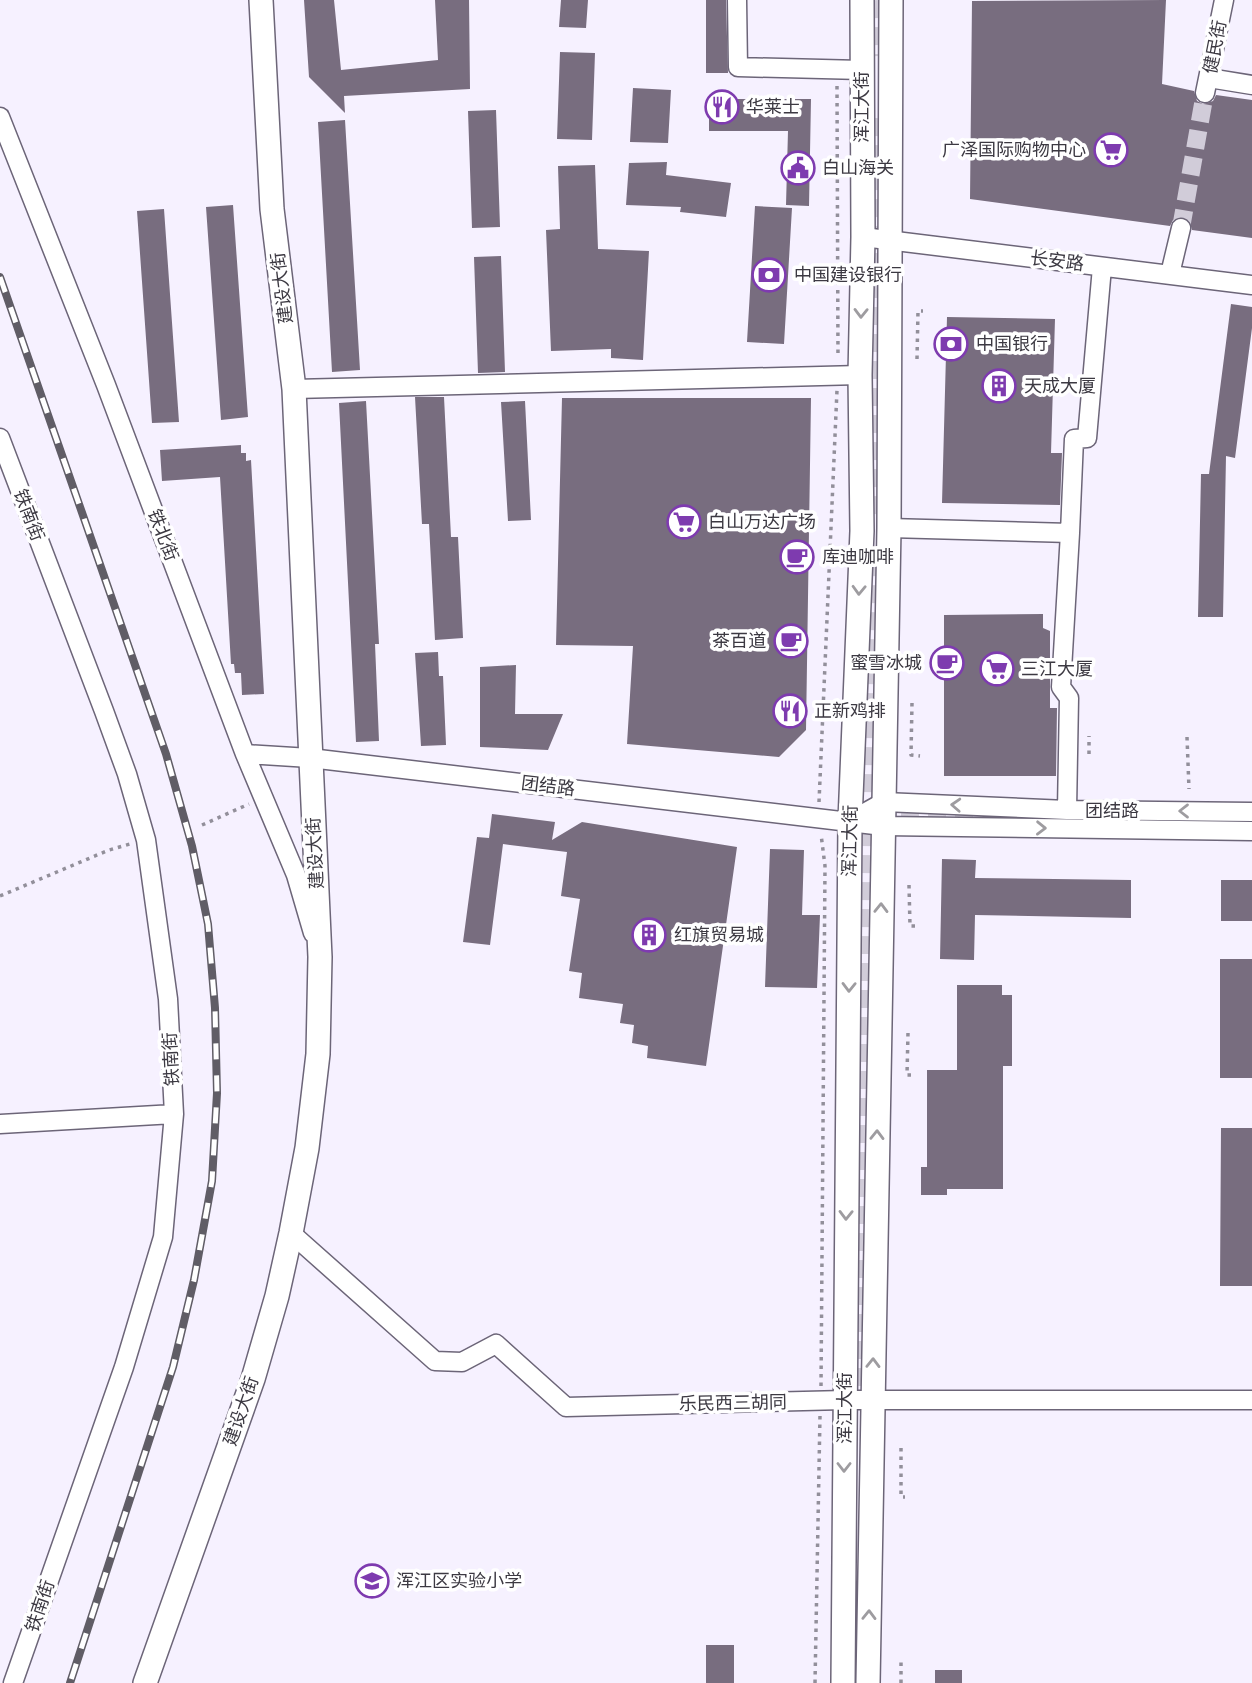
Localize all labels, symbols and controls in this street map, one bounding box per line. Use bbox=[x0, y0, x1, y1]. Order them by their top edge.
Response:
street label: 健民街 bbox=[1200, 19, 1230, 75]
street label: 浑江大街 bbox=[852, 71, 872, 143]
restaurant icon: 华莱士 bbox=[703, 88, 741, 126]
place label: 华莱士 bbox=[746, 97, 800, 117]
supermarket icon: 广泽国际购物中心 bbox=[1092, 131, 1130, 169]
place label: 广泽国际购物中心 bbox=[942, 140, 1086, 160]
public building icon: 白山海关 bbox=[779, 149, 817, 187]
place label: 白山海关 bbox=[822, 158, 894, 178]
street label: 长安路 bbox=[1029, 248, 1085, 274]
street label: 建设大街 bbox=[268, 251, 296, 325]
bank icon: 中国建设银行 bbox=[750, 256, 788, 294]
place label: 中国建设银行 bbox=[794, 265, 902, 285]
one-way arrow bbox=[853, 308, 869, 319]
bank icon: 中国银行 bbox=[932, 325, 970, 363]
place label: 中国银行 bbox=[976, 334, 1048, 354]
building icon: 天成大厦 bbox=[980, 367, 1018, 405]
place label: 天成大厦 bbox=[1024, 376, 1096, 396]
street label: 铁南街 bbox=[10, 486, 48, 544]
supermarket icon: 白山万达广场 bbox=[665, 503, 703, 541]
street label: 铁北街 bbox=[144, 506, 182, 564]
place label: 白山万达广场 bbox=[708, 512, 816, 532]
cafe icon: 库迪咖啡 bbox=[778, 538, 816, 576]
place label: 库迪咖啡 bbox=[822, 547, 894, 567]
one-way arrow bbox=[852, 584, 867, 595]
cafe icon: 茶百道 bbox=[772, 622, 810, 660]
place label: 茶百道 bbox=[712, 631, 766, 651]
cafe icon: 蜜雪冰城 bbox=[928, 644, 966, 682]
supermarket icon: 三江大厦 bbox=[978, 650, 1016, 688]
place label: 蜜雪冰城 bbox=[850, 653, 922, 673]
place label: 三江大厦 bbox=[1021, 659, 1093, 679]
restaurant icon: 正新鸡排 bbox=[771, 692, 809, 730]
place label: 正新鸡排 bbox=[814, 701, 886, 721]
street label: 团结路 bbox=[520, 773, 576, 799]
one-way arrow bbox=[951, 798, 962, 813]
street label: 团结路 bbox=[1085, 801, 1139, 821]
one-way arrow bbox=[1178, 803, 1189, 819]
street label: 浑江大街 bbox=[839, 805, 861, 877]
street label: 建设大街 bbox=[303, 817, 327, 889]
one-way arrow bbox=[1036, 820, 1046, 836]
one-way arrow bbox=[874, 902, 889, 913]
building icon: 红旗贸易城 bbox=[630, 916, 668, 954]
place label: 红旗贸易城 bbox=[674, 925, 764, 945]
one-way arrow bbox=[841, 983, 857, 993]
street label: 铁南街 bbox=[160, 1032, 182, 1086]
one-way arrow bbox=[870, 1130, 885, 1141]
one-way arrow bbox=[839, 1210, 854, 1221]
one-way arrow bbox=[865, 1357, 881, 1368]
street label: 浑江大街 bbox=[835, 1372, 855, 1444]
street label: 建设大街 bbox=[220, 1374, 262, 1448]
street label: 乐民西三胡同 bbox=[679, 1392, 787, 1414]
one-way arrow bbox=[836, 1462, 852, 1473]
school or university icon: 浑江区实验小学 bbox=[353, 1562, 391, 1600]
place label: 浑江区实验小学 bbox=[396, 1571, 522, 1591]
street label: 铁南街 bbox=[22, 1577, 58, 1635]
one-way arrow bbox=[861, 1609, 877, 1620]

